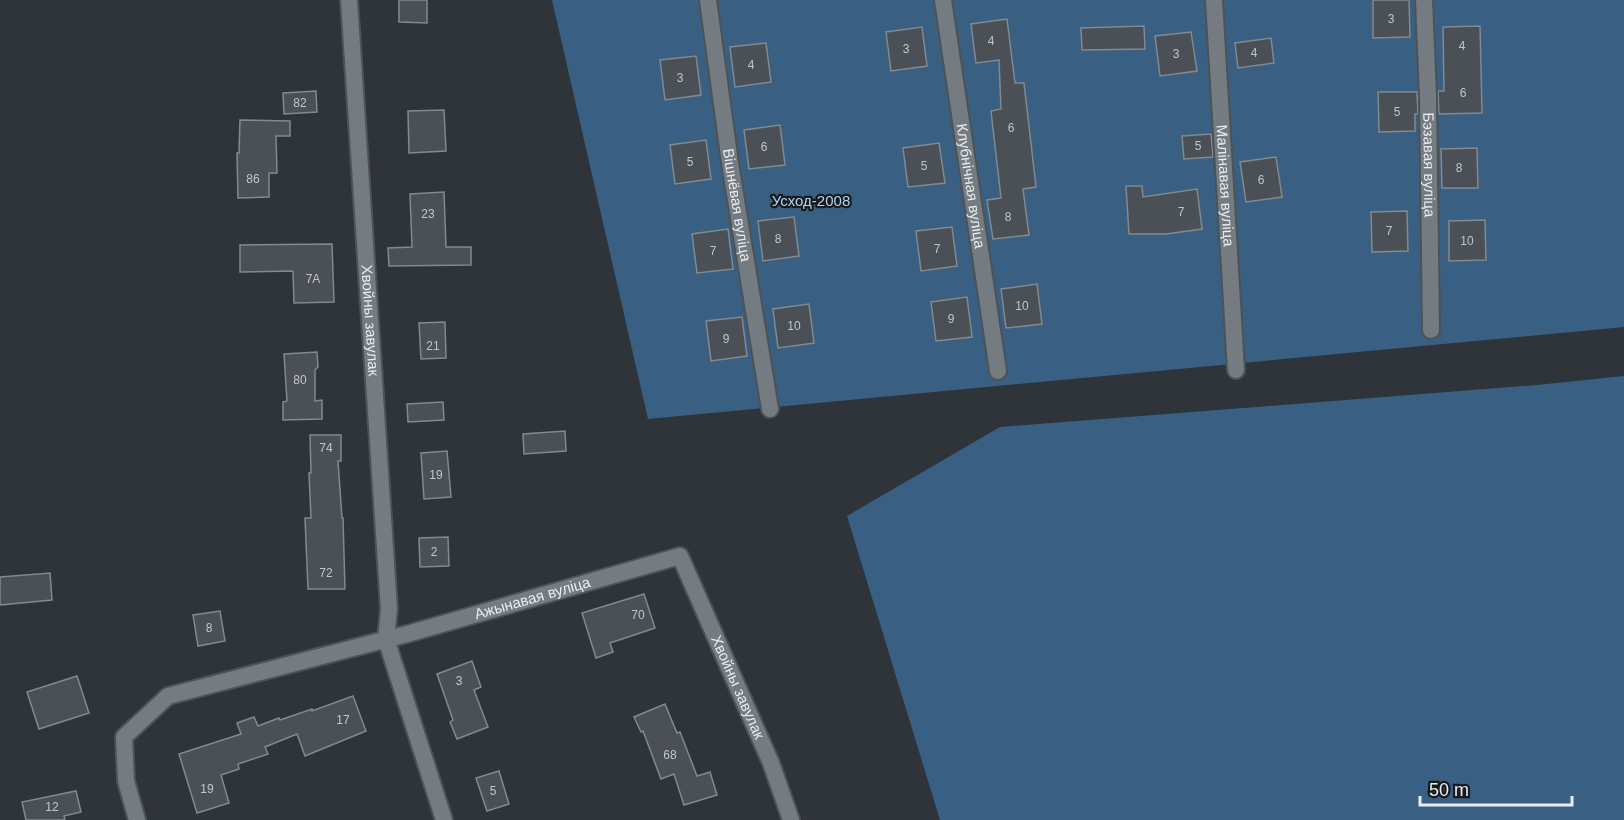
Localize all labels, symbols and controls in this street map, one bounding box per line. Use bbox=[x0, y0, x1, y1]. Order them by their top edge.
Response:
house number: 3 bbox=[1388, 12, 1395, 26]
house number: 4 bbox=[988, 34, 995, 48]
house number: 4 bbox=[1459, 39, 1466, 53]
house number: 3 bbox=[903, 42, 910, 56]
house number: 4 bbox=[1251, 46, 1258, 60]
house number: 3 bbox=[1173, 47, 1180, 61]
house number: 4 bbox=[748, 58, 755, 72]
house number: 3 bbox=[677, 71, 684, 85]
house number: 6 bbox=[1460, 86, 1467, 100]
house number: 82 bbox=[293, 96, 307, 110]
house number: 5 bbox=[1394, 105, 1401, 119]
street label: Бэзавая вуліца bbox=[1420, 112, 1439, 218]
house number: 6 bbox=[1008, 121, 1015, 135]
street label: Клубнічная вуліца bbox=[953, 122, 989, 250]
street label: Малінавая вуліца bbox=[1213, 124, 1238, 248]
house number: 5 bbox=[1195, 139, 1202, 153]
house number: 6 bbox=[761, 140, 768, 154]
street label: Вішнёвая вуліца bbox=[720, 147, 755, 263]
house number: 5 bbox=[687, 155, 694, 169]
house number: 5 bbox=[921, 159, 928, 173]
house number: 8 bbox=[1456, 161, 1463, 175]
house number: 86 bbox=[246, 172, 260, 186]
house number: 6 bbox=[1258, 173, 1265, 187]
park label: Усход-2008 bbox=[772, 192, 850, 209]
house number: 7 bbox=[1178, 205, 1185, 219]
house number: 23 bbox=[421, 207, 435, 221]
house number: 8 bbox=[1005, 210, 1012, 224]
house number: 7 bbox=[1386, 224, 1393, 238]
house number: 8 bbox=[775, 232, 782, 246]
house number: 10 bbox=[1460, 234, 1474, 248]
house number: 7 bbox=[934, 242, 941, 256]
house number: 7 bbox=[710, 244, 717, 258]
street label: Хвойны завулак bbox=[358, 264, 383, 377]
house number: 7А bbox=[306, 272, 320, 286]
house number: 10 bbox=[1015, 299, 1029, 313]
house number: 9 bbox=[948, 312, 955, 326]
house number: 10 bbox=[787, 319, 801, 333]
house number: 9 bbox=[723, 332, 730, 346]
house number: 21 bbox=[426, 339, 440, 353]
house number: 80 bbox=[293, 373, 307, 387]
house number: 74 bbox=[319, 441, 333, 455]
house number: 19 bbox=[429, 468, 443, 482]
house number: 2 bbox=[431, 545, 438, 559]
house number: 72 bbox=[319, 566, 333, 580]
street label: Ажынавая вуліца bbox=[472, 573, 593, 622]
house number: 70 bbox=[631, 608, 645, 622]
house number: 8 bbox=[206, 621, 213, 635]
street label: Хвойны завулак bbox=[708, 633, 769, 742]
house number: 3 bbox=[456, 674, 463, 688]
house number: 17 bbox=[336, 713, 350, 727]
house number: 68 bbox=[663, 748, 677, 762]
scale bar bbox=[1420, 769, 1572, 807]
text: 50 m bbox=[1429, 780, 1469, 800]
house number: 19 bbox=[200, 782, 214, 796]
house number: 5 bbox=[490, 784, 497, 798]
house number: 12 bbox=[45, 800, 59, 814]

